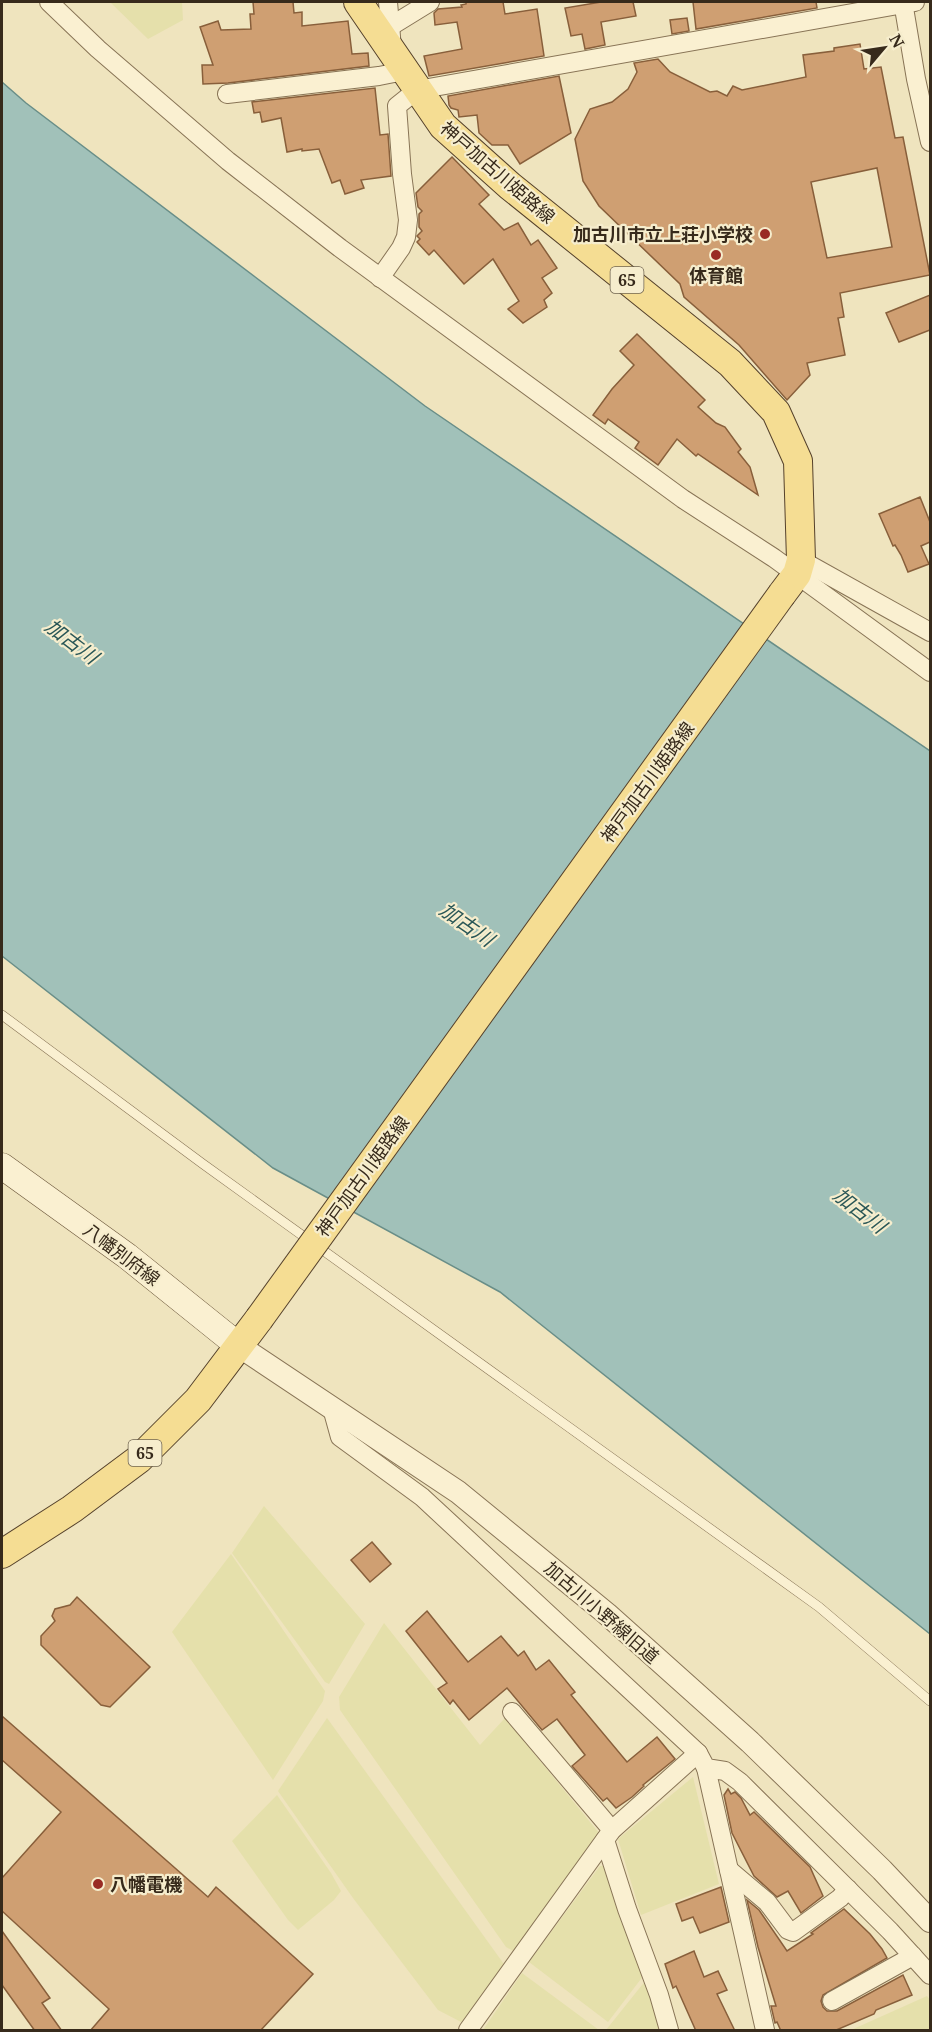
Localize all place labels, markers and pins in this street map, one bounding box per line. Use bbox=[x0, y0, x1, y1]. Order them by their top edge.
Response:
place label: 加古川市立上荘小学校 bbox=[573, 222, 753, 246]
marker: 加古川市立上荘小学校 bbox=[758, 227, 772, 241]
marker: 体育館 bbox=[709, 248, 723, 262]
place label: 体育館 bbox=[689, 263, 743, 287]
place label: 八幡電機 bbox=[110, 1872, 183, 1896]
marker: 八幡電機 bbox=[91, 1877, 105, 1891]

